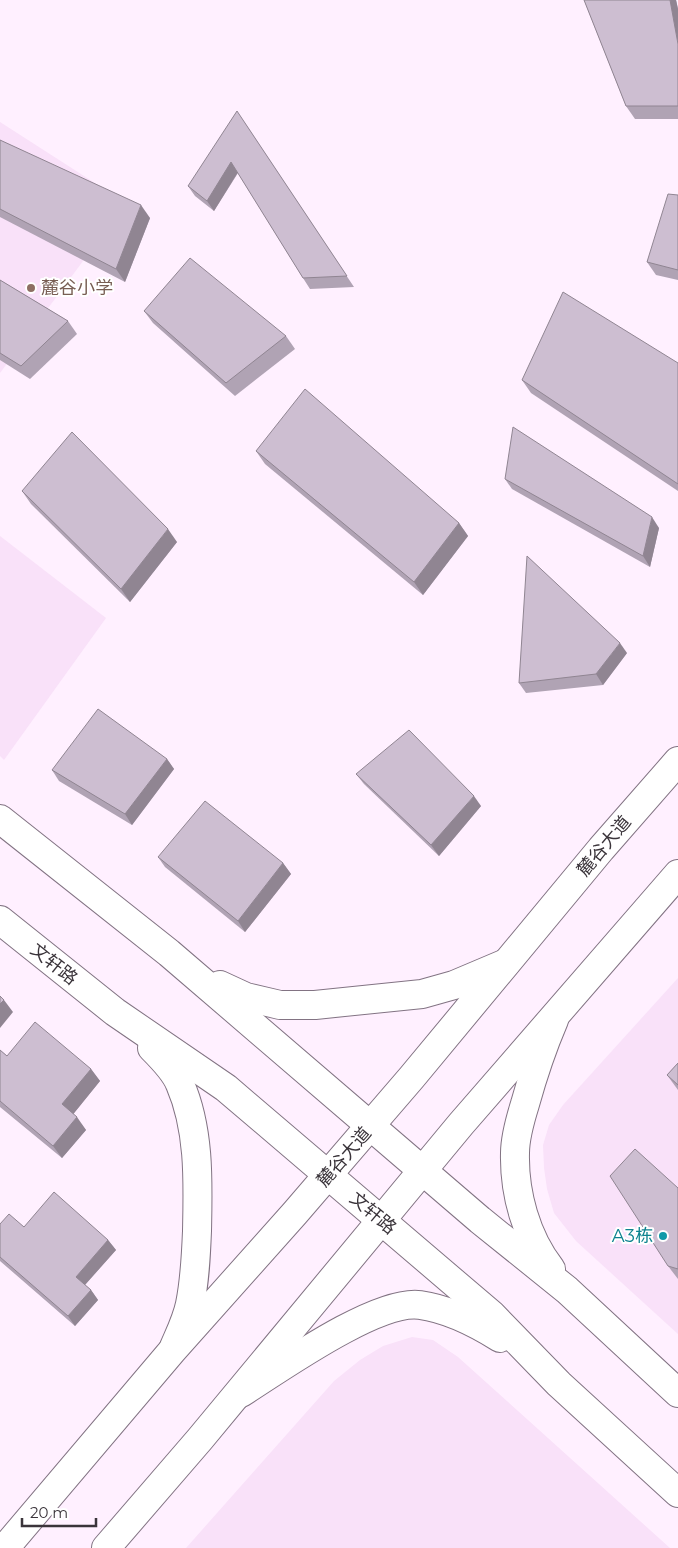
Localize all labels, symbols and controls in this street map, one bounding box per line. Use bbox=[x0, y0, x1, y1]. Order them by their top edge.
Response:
place label: 麓谷小学 bbox=[41, 277, 113, 299]
marker: 麓谷小学 bbox=[25, 282, 37, 294]
street label: 麓谷大道 bbox=[572, 811, 636, 881]
street label: 文轩路 bbox=[26, 938, 82, 990]
street label: 麓谷大道 bbox=[312, 1123, 376, 1191]
street label: 文轩路 bbox=[345, 1187, 401, 1239]
place label: A3栋 bbox=[612, 1225, 653, 1247]
marker: A3栋 bbox=[657, 1230, 669, 1242]
scale bar bbox=[22, 1496, 96, 1528]
text: 20 m bbox=[30, 1503, 68, 1522]

